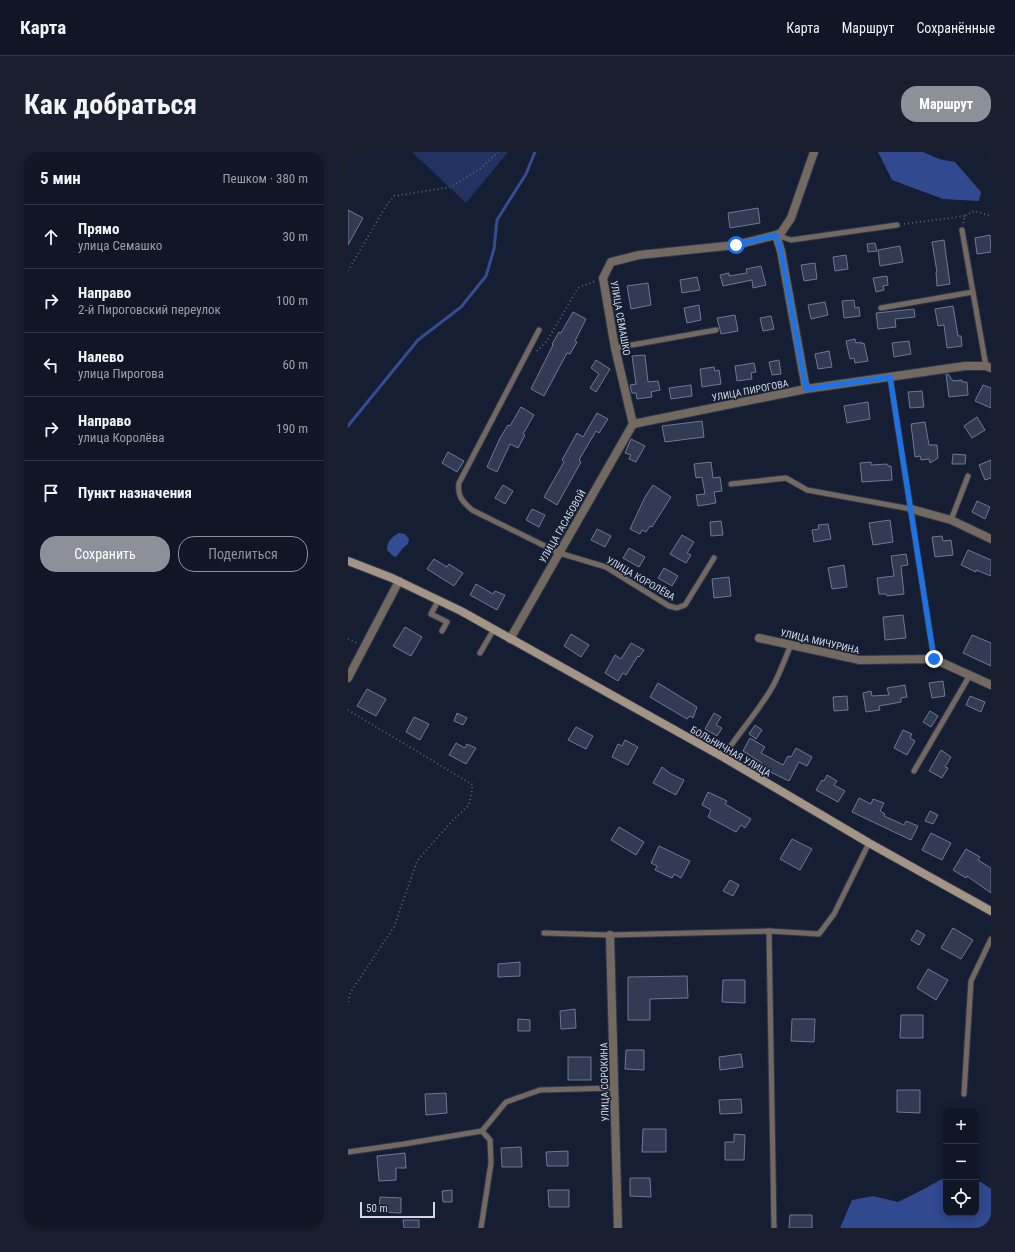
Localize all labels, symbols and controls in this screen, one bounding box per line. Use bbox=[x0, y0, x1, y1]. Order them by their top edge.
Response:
text: Карта bbox=[20, 16, 66, 39]
text: Карта bbox=[786, 20, 820, 36]
text: Маршрут bbox=[842, 20, 894, 36]
text: Сохранённые bbox=[916, 20, 995, 36]
button: Маршрут bbox=[901, 86, 991, 122]
text: Как добраться bbox=[24, 88, 197, 121]
text: 5 мин bbox=[40, 168, 81, 188]
text: Пешком · 380 m bbox=[222, 171, 308, 186]
text: Прямо bbox=[78, 220, 119, 238]
icon: ahead bbox=[40, 226, 62, 248]
text: 30 m bbox=[282, 229, 308, 244]
route start bbox=[727, 236, 745, 254]
text: улица Семашко bbox=[78, 238, 162, 253]
street label: УЛИЦА СЕМАШКО bbox=[609, 280, 633, 356]
text: Направо bbox=[78, 284, 131, 302]
icon: right bbox=[40, 290, 62, 312]
text: 100 m bbox=[276, 293, 308, 308]
text: 2-й Пироговский переулок bbox=[78, 302, 221, 317]
text: Налево bbox=[78, 348, 124, 366]
icon: left bbox=[40, 354, 62, 376]
text: 60 m bbox=[282, 357, 308, 372]
text: улица Пирогова bbox=[78, 366, 164, 381]
street label: УЛИЦА ПИРОГОВА bbox=[711, 378, 790, 403]
text: Направо bbox=[78, 412, 131, 430]
icon: right bbox=[40, 418, 62, 440]
text: 190 m bbox=[276, 421, 308, 436]
text: улица Королёва bbox=[78, 430, 164, 445]
icon: arrive bbox=[40, 482, 62, 504]
text: Пункт назначения bbox=[78, 484, 192, 502]
street label: УЛИЦА ГАСАБОВОЙ bbox=[536, 487, 588, 565]
button: Сохранить bbox=[40, 536, 170, 572]
button: Поделиться bbox=[178, 536, 308, 572]
street label: УЛИЦА КОРОЛЁВА bbox=[605, 553, 678, 603]
street label: УЛИЦА МИЧУРИНА bbox=[779, 627, 861, 656]
route end bbox=[925, 650, 943, 668]
street label: БОЛЬНИЧНАЯ УЛИЦА bbox=[689, 724, 773, 779]
street label: УЛИЦА СОРОКИНА bbox=[598, 1042, 611, 1122]
map controls bbox=[943, 1108, 979, 1216]
button: + bbox=[943, 1108, 979, 1144]
button: − bbox=[943, 1144, 979, 1180]
button: locate bbox=[943, 1180, 979, 1216]
scale bar bbox=[360, 1200, 435, 1219]
text: 50 m bbox=[366, 1202, 388, 1215]

